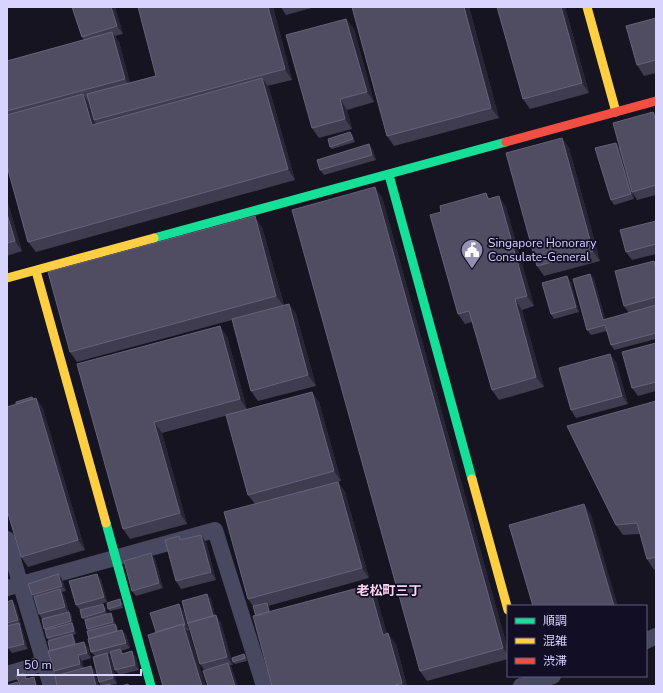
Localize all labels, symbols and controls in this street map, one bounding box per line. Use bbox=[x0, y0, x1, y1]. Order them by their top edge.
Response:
place label: Singapore Honorary Consulate-General bbox=[488, 235, 597, 265]
public building icon: Singapore Honorary Consulate-General bbox=[459, 237, 485, 270]
district label: 老松町三丁 bbox=[356, 582, 422, 600]
legend bbox=[507, 605, 647, 677]
text: 順調 bbox=[543, 613, 567, 629]
text: 混雑 bbox=[543, 633, 567, 649]
scale bar bbox=[18, 651, 141, 677]
text: 渋滞 bbox=[543, 653, 567, 669]
text: 50 m bbox=[24, 657, 52, 673]

